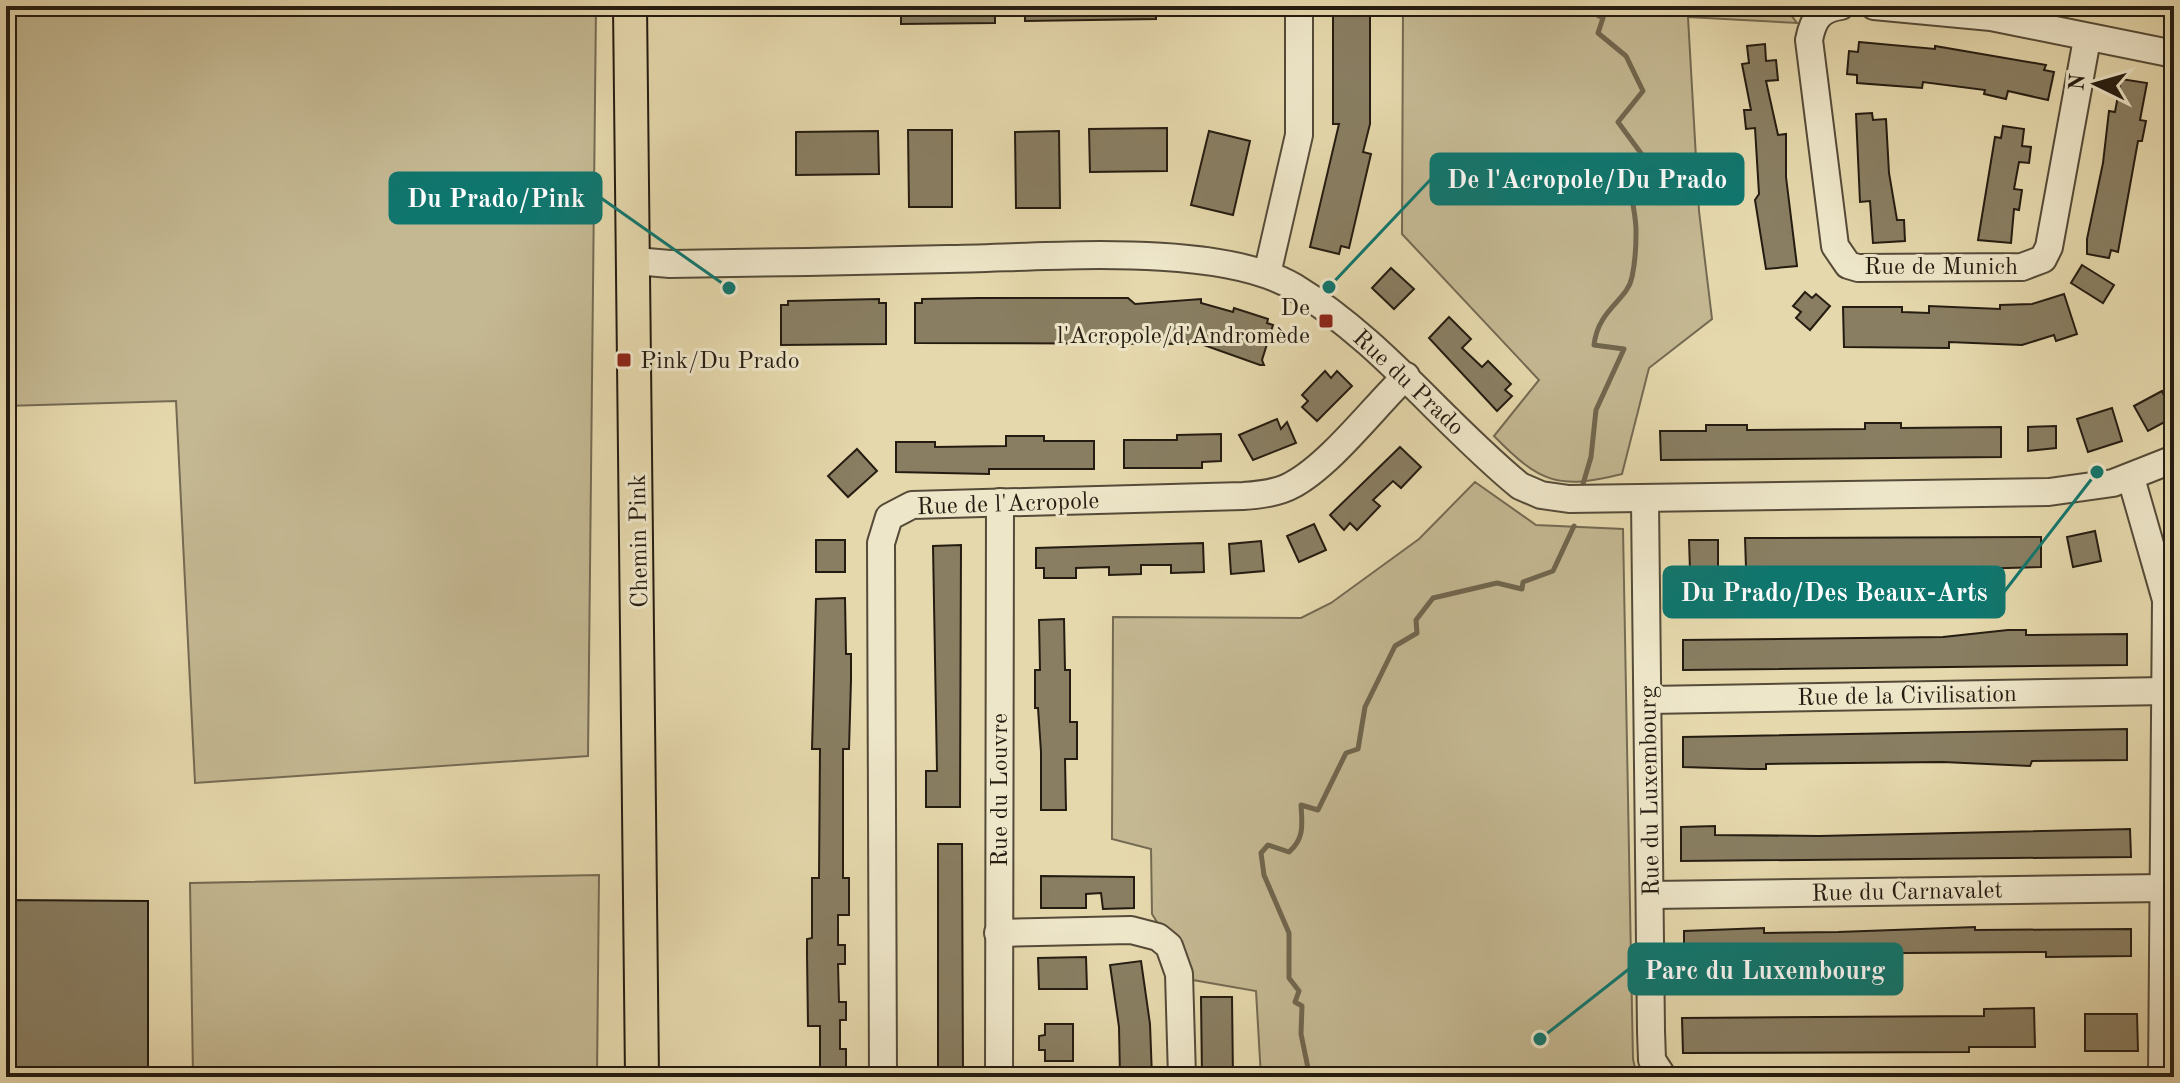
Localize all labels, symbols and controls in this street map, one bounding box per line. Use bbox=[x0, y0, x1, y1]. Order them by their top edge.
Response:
north arrow bbox=[2056, 44, 2136, 124]
text: N bbox=[2066, 73, 2090, 92]
callout: De l'Acropole/Du Prado bbox=[1431, 154, 1743, 204]
text: De l'Acropole/Du Prado bbox=[1447, 168, 1727, 194]
callout: Du Prado/Pink bbox=[390, 173, 601, 223]
text: Du Prado/Pink bbox=[407, 187, 586, 213]
street label: Rue de Munich bbox=[1864, 256, 2018, 280]
place label: De l'Acropole/d'Andromède bbox=[1057, 297, 1310, 349]
marker: De l'Acropole/d'Andromède bbox=[1317, 312, 1335, 330]
street label: Rue du Prado bbox=[1347, 326, 1468, 441]
place label: Pink/Du Prado bbox=[640, 350, 800, 374]
marker: Pink/Du Prado bbox=[615, 351, 633, 369]
street label: Chemin Pink bbox=[627, 474, 653, 608]
street label: Rue de l'Acropole bbox=[916, 490, 1100, 520]
callout: Du Prado/Des Beaux-Arts bbox=[1664, 567, 2004, 617]
text: Du Prado/Des Beaux-Arts bbox=[1680, 581, 1988, 607]
street label: Rue de la Civilisation bbox=[1797, 683, 2017, 711]
street label: Rue du Luxembourg bbox=[1637, 685, 1665, 896]
street label: Rue du Louvre bbox=[989, 713, 1013, 867]
street label: Rue du Carnavalet bbox=[1811, 879, 2003, 907]
callout: Parc du Luxembourg bbox=[1629, 944, 1902, 994]
text: Parc du Luxembourg bbox=[1645, 959, 1886, 985]

